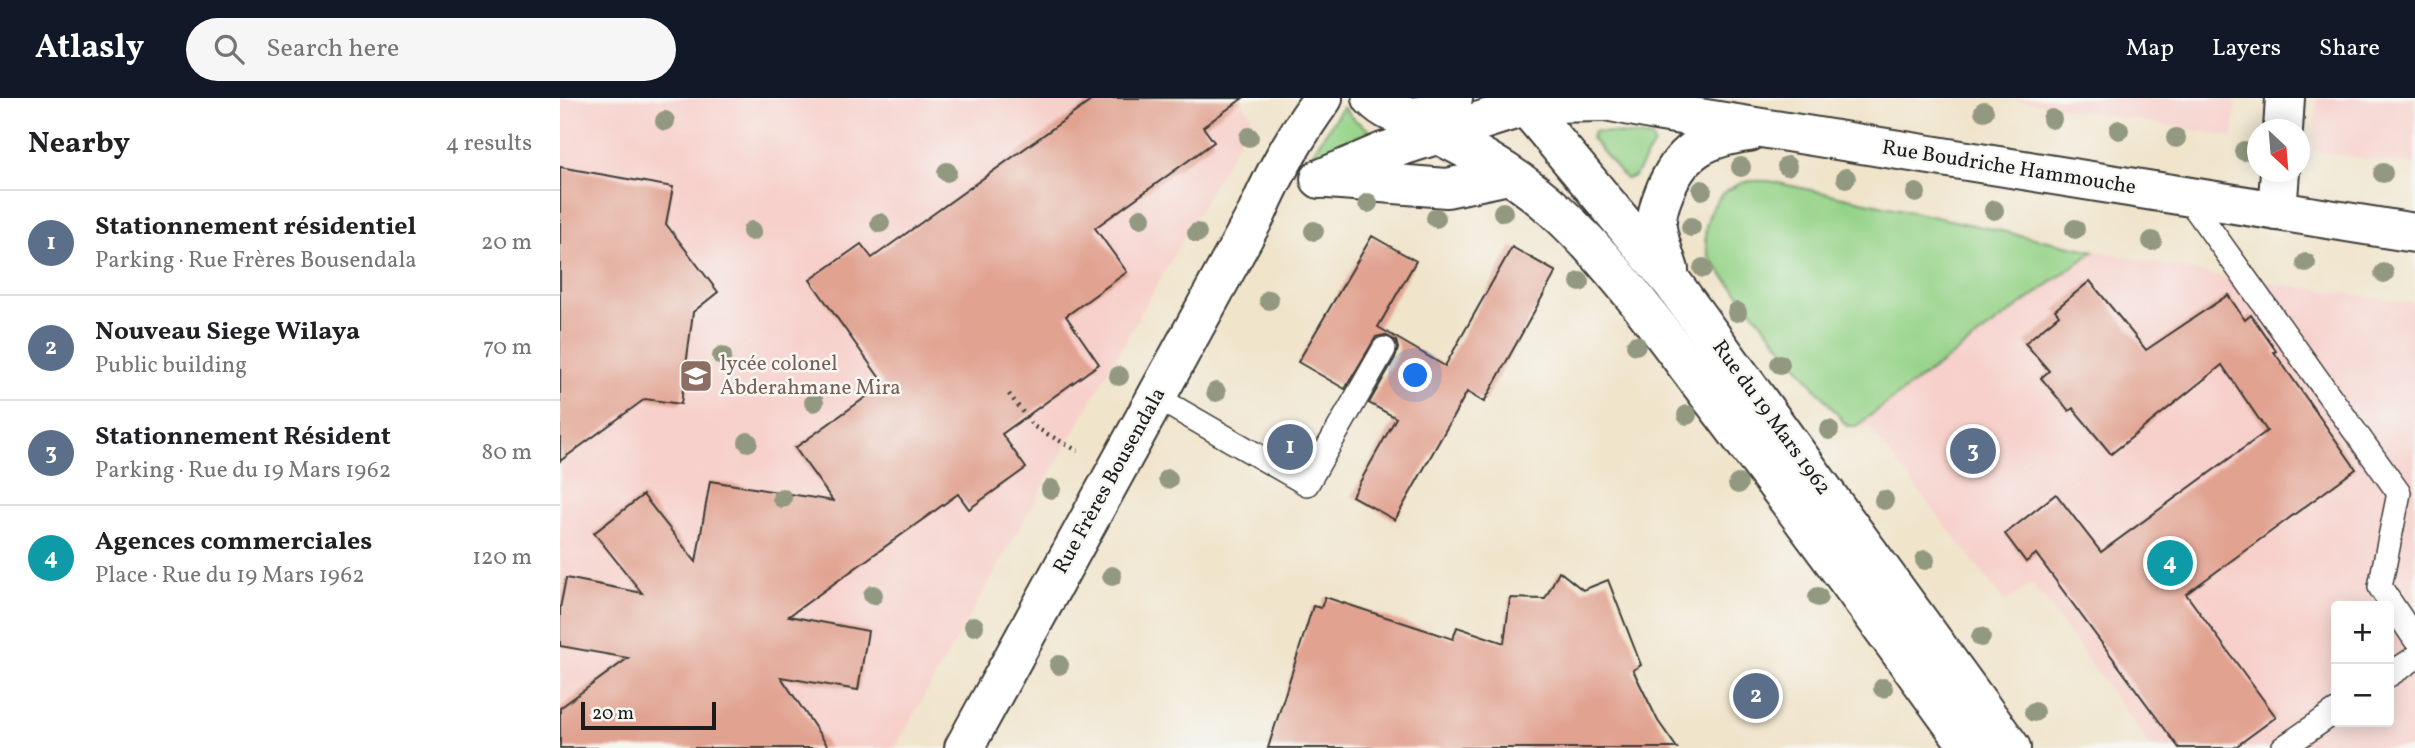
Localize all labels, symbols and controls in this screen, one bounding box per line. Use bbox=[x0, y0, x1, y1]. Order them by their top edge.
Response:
search box bbox=[186, 18, 676, 81]
text: Atlasly bbox=[35, 26, 144, 72]
icon: search bbox=[210, 30, 248, 68]
text: Search here bbox=[266, 31, 399, 67]
text: Map bbox=[2126, 32, 2174, 66]
text: Layers bbox=[2212, 32, 2281, 66]
text: Share bbox=[2319, 32, 2380, 66]
north arrow bbox=[2247, 119, 2310, 182]
text: Nearby bbox=[28, 123, 130, 165]
text: 4 results bbox=[446, 128, 532, 160]
street label: Rue Boudriche Hammouche bbox=[1880, 134, 2138, 202]
text: Stationnement résidentiel bbox=[95, 209, 416, 245]
text: 1 bbox=[46, 227, 56, 259]
text: 20 m bbox=[481, 227, 532, 259]
text: Parking · Rue Frères Bousendala bbox=[95, 245, 417, 277]
text: Nouveau Siege Wilaya bbox=[95, 314, 360, 350]
text: 2 bbox=[45, 332, 57, 364]
text: 70 m bbox=[483, 332, 532, 364]
street label: Rue du 19 Mars 1962 bbox=[1705, 335, 1837, 501]
text: Public building bbox=[95, 350, 247, 382]
place label: lycée colonel Abderahmane Mira bbox=[720, 350, 901, 403]
school or university icon: lycée colonel Abderahmane Mira bbox=[677, 357, 715, 395]
your location bbox=[1398, 358, 1432, 392]
street label: Rue Frères Bousendala bbox=[1047, 383, 1173, 579]
text: Stationnement Résident bbox=[95, 419, 391, 455]
pin: 1 bbox=[1267, 421, 1313, 473]
pin: 3 bbox=[1950, 425, 1996, 477]
text: 3 bbox=[45, 437, 57, 469]
text: 80 m bbox=[482, 437, 532, 469]
text: Parking · Rue du 19 Mars 1962 bbox=[95, 455, 391, 487]
text: Agences commerciales bbox=[95, 524, 372, 560]
pin: 4 bbox=[2147, 537, 2193, 589]
text: 4 bbox=[44, 542, 58, 574]
text: 120 m bbox=[472, 542, 532, 574]
text: Place · Rue du 19 Mars 1962 bbox=[95, 560, 365, 592]
map controls bbox=[2331, 601, 2394, 727]
button: + bbox=[2331, 601, 2394, 664]
button: − bbox=[2331, 664, 2394, 727]
pin: 2 bbox=[1733, 670, 1779, 722]
scale bar bbox=[581, 699, 716, 731]
text: 20 m bbox=[592, 701, 634, 727]

